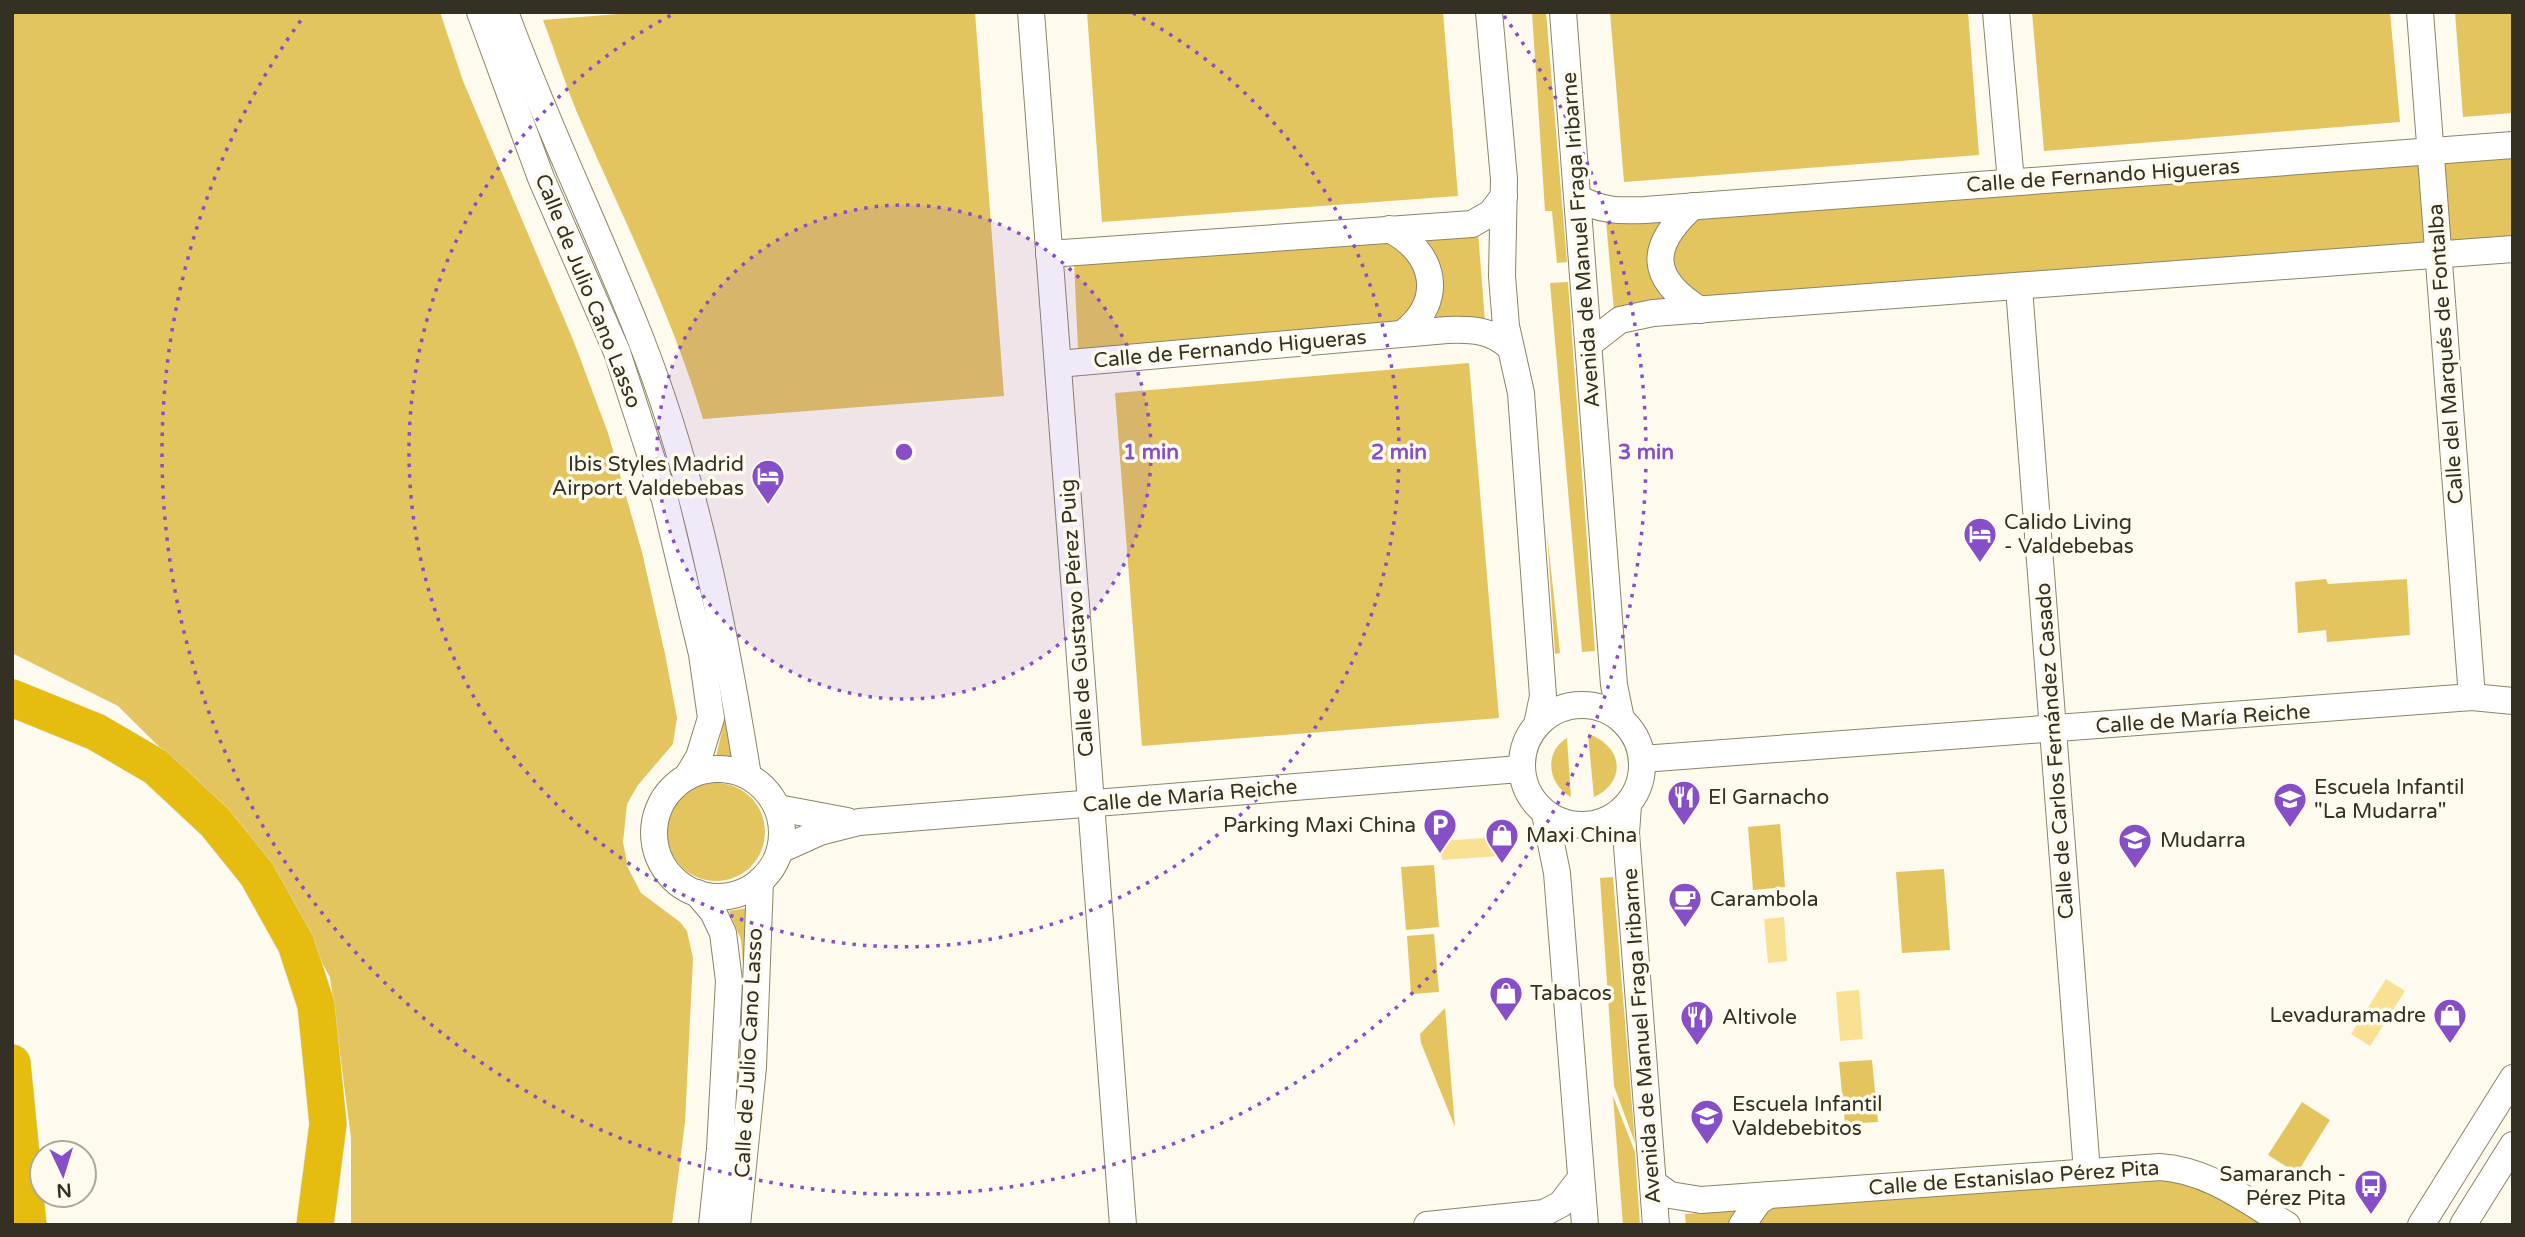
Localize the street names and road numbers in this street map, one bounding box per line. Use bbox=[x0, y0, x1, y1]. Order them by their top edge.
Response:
street label: Avenida de Manuel Fraga Iribarne bbox=[1557, 71, 1605, 409]
street label: Calle de Fernando Higueras bbox=[1965, 154, 2241, 198]
street label: Calle de Julio Cano Lasso bbox=[530, 170, 646, 412]
street label: Calle del Marqués de Fontalba bbox=[2423, 203, 2469, 505]
street label: Calle de Fernando Higueras bbox=[1092, 325, 1368, 373]
street label: Calle de Gustavo Pérez Puig bbox=[1055, 478, 1099, 758]
street label: Calle de Carlos Fernández Casado bbox=[2031, 582, 2079, 920]
street label: Calle de María Reiche bbox=[2095, 699, 2311, 739]
street label: Calle de María Reiche bbox=[1082, 774, 1298, 818]
street label: Avenida de Manuel Fraga Iribarne bbox=[1618, 867, 1666, 1205]
street label: Calle de Julio Cano Lasso bbox=[730, 927, 768, 1179]
street label: Calle de Estanislao Pérez Pita bbox=[1868, 1155, 2160, 1201]

